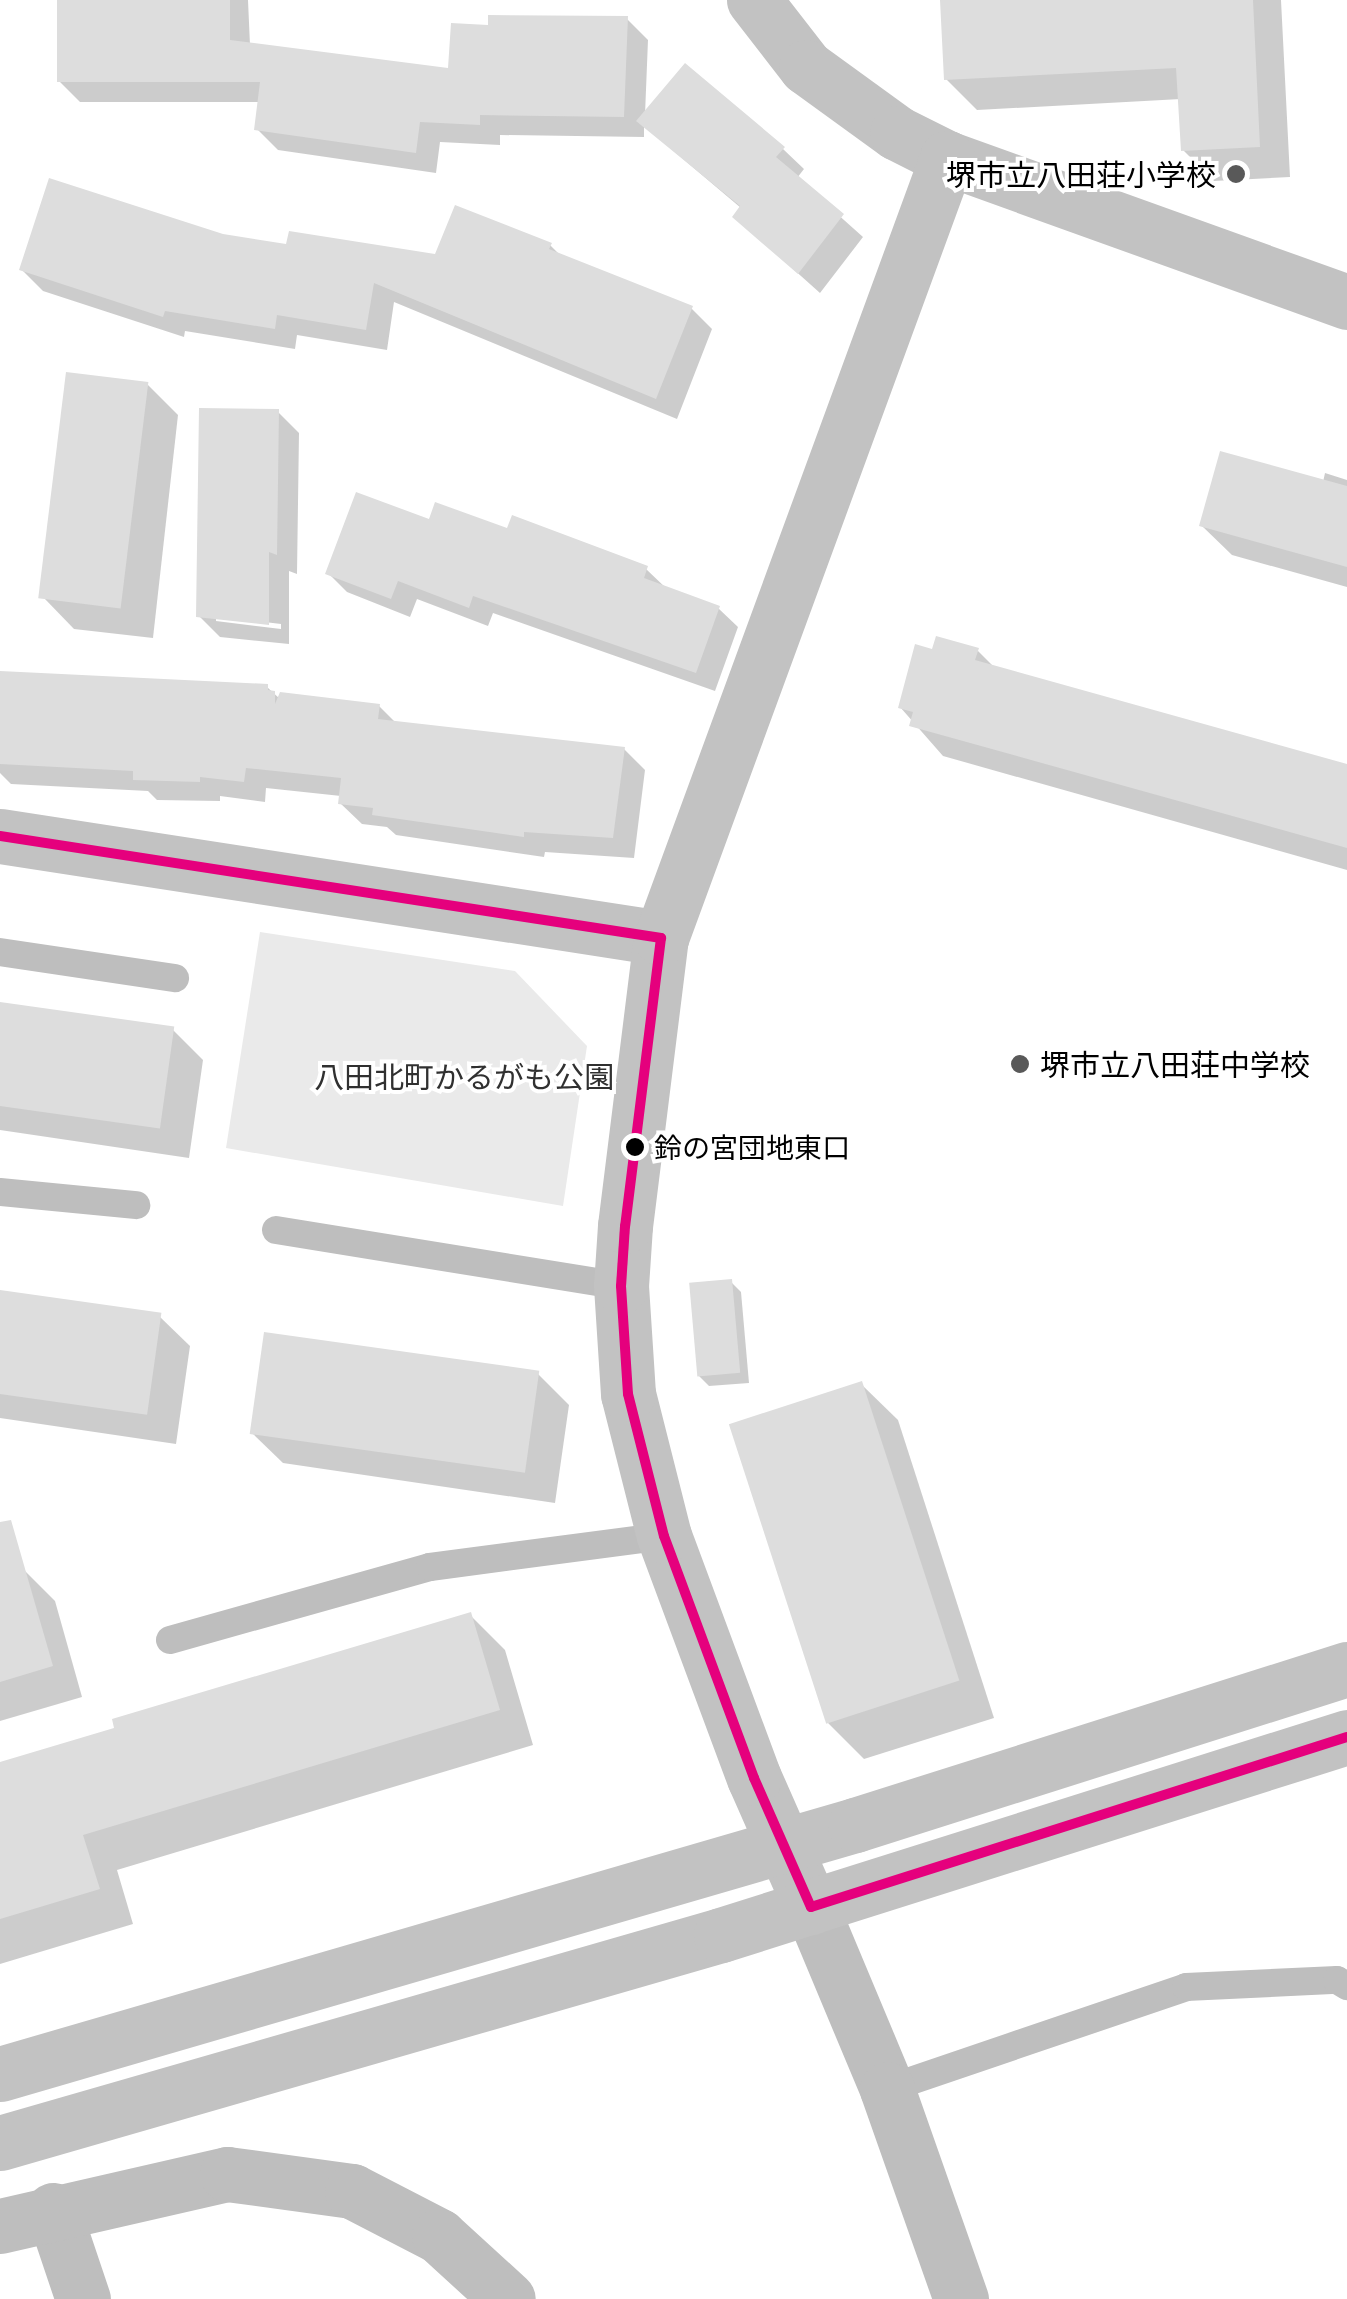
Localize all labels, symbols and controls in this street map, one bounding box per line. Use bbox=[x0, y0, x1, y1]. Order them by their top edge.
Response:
place label: 堺市立八田荘小学校 bbox=[946, 156, 1216, 192]
marker: 堺市立八田荘小学校 bbox=[1225, 163, 1247, 185]
place label: 堺市立八田荘中学校 bbox=[1040, 1046, 1310, 1082]
marker: 堺市立八田荘中学校 bbox=[1009, 1053, 1031, 1075]
park label: 八田北町かるがも公園 bbox=[314, 1058, 614, 1094]
place label: 鈴の宮団地東口 bbox=[654, 1130, 850, 1164]
marker: 鈴の宮団地東口 bbox=[625, 1137, 645, 1157]

